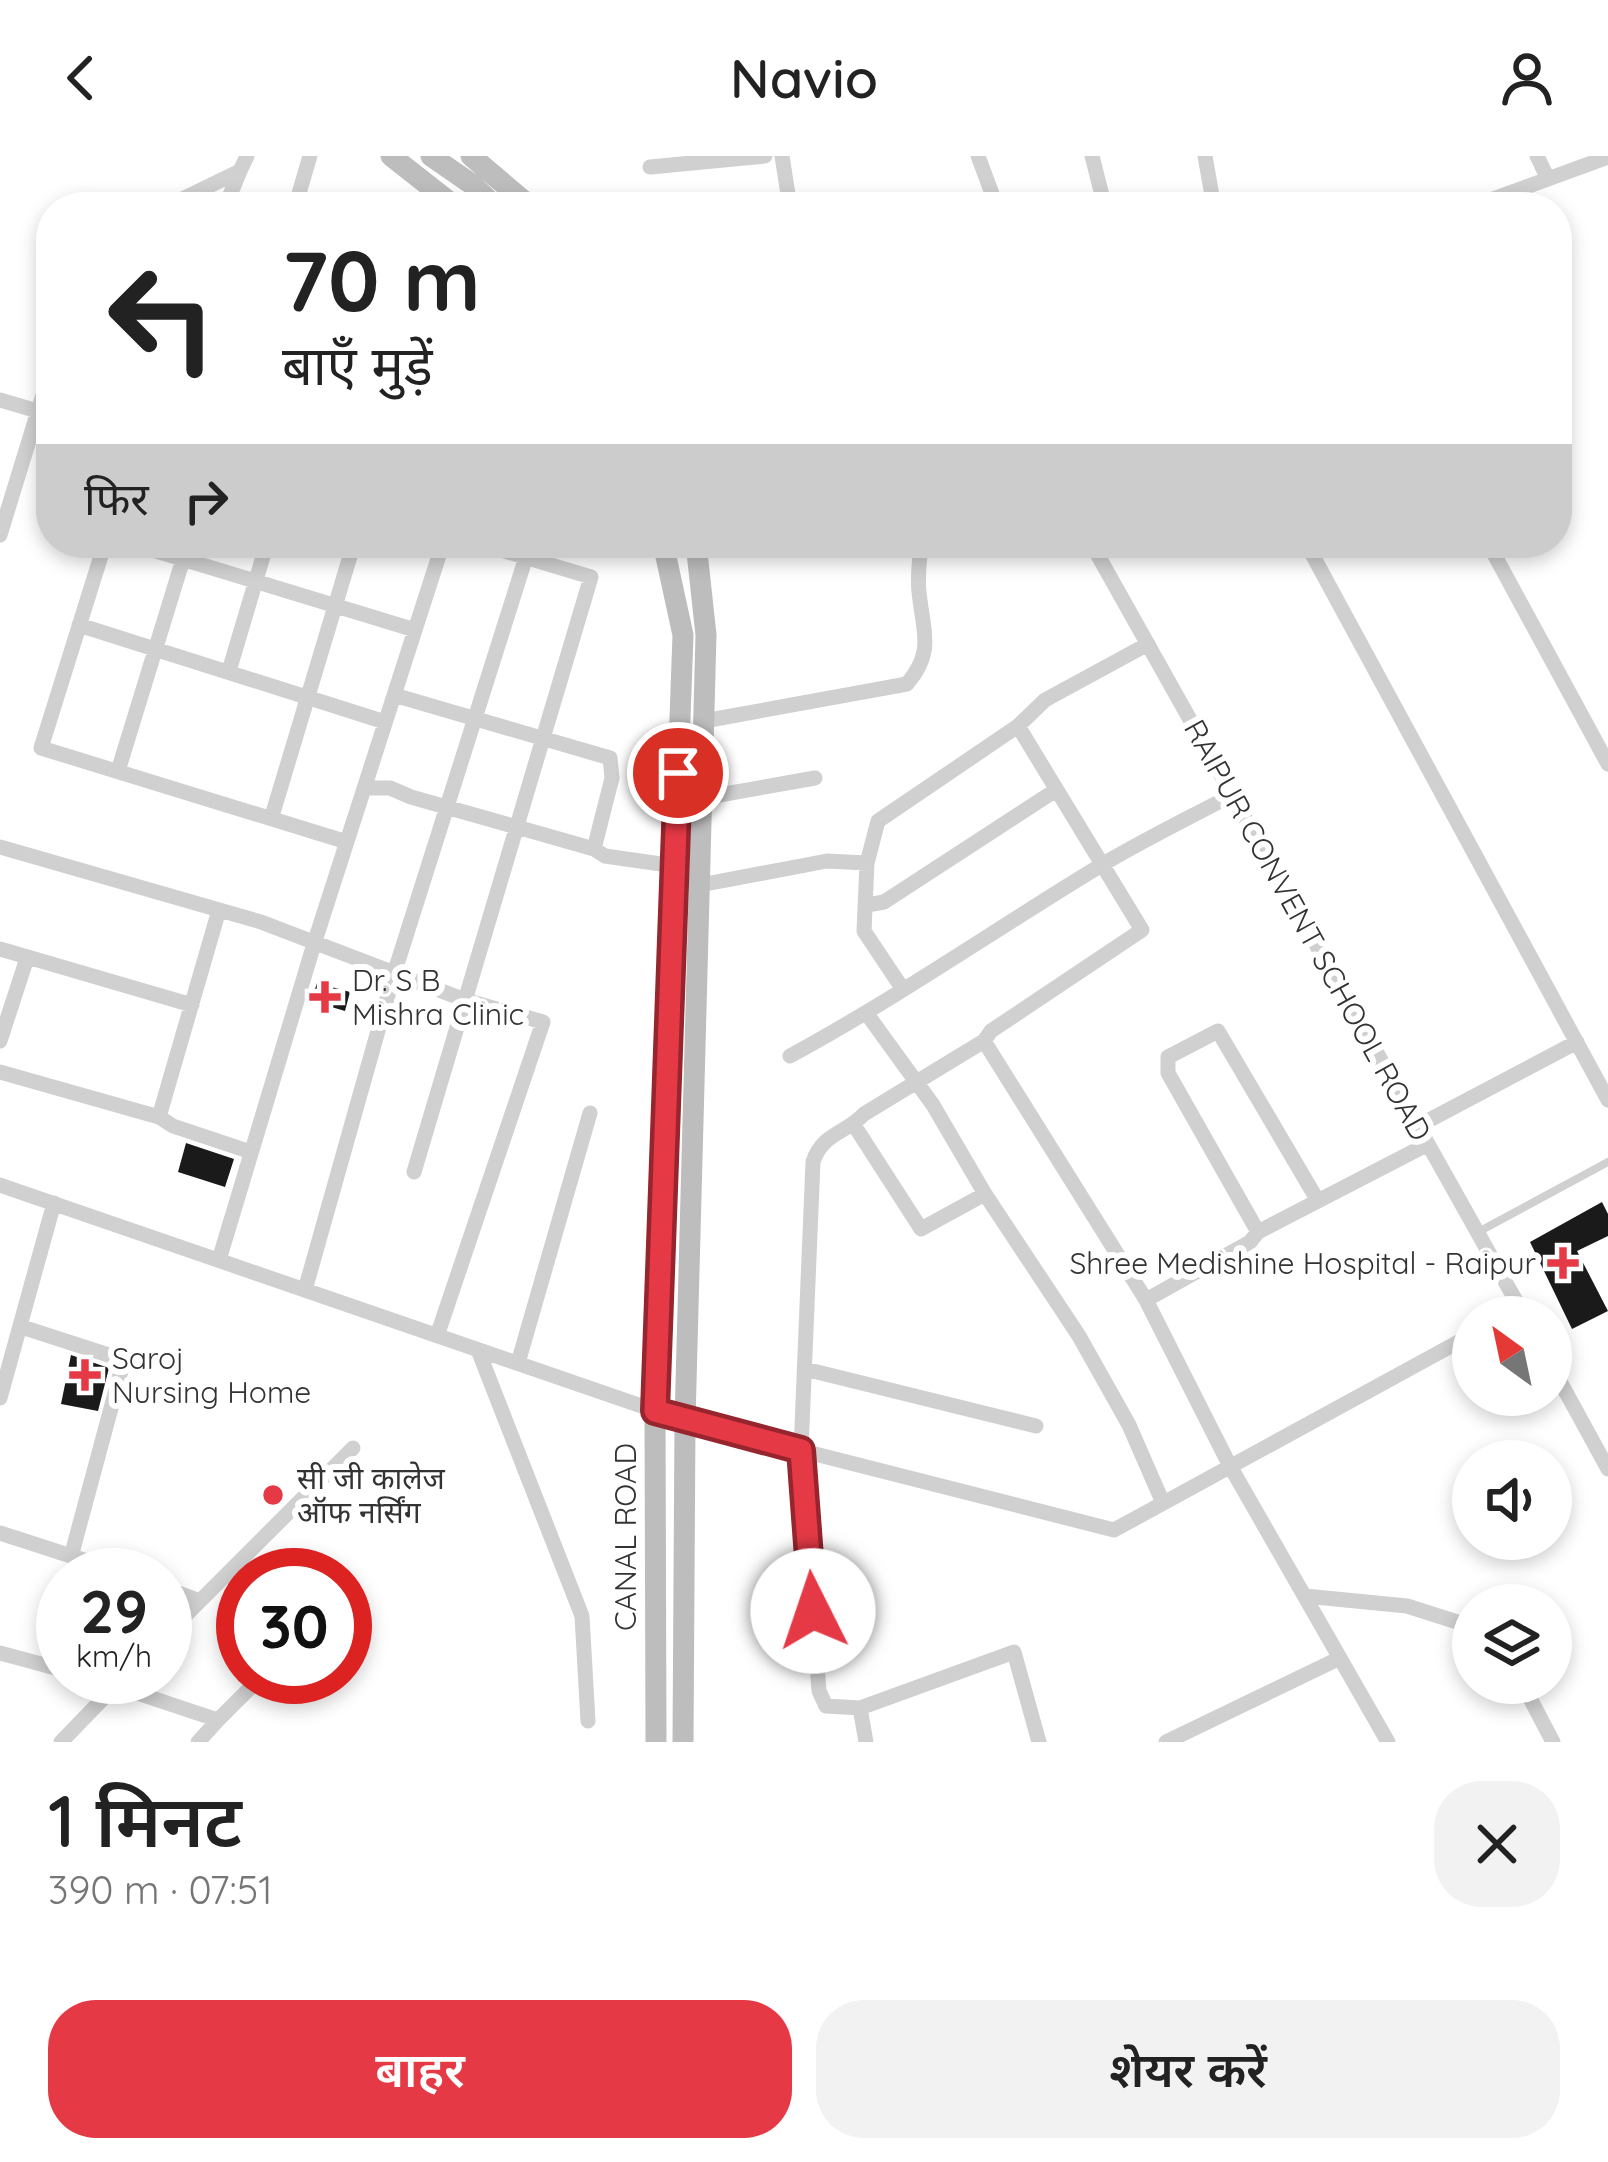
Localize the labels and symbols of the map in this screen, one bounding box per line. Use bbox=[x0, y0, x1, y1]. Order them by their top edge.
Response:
street label: RAIPUR CONVENT SCHOOL ROAD bbox=[1176, 713, 1440, 1147]
pin bbox=[627, 722, 729, 824]
place label: Dr. S B Mishra Clinic bbox=[352, 961, 524, 1033]
marker: Dr. S B Mishra Clinic bbox=[309, 981, 341, 1013]
place label: Shree Medishine Hospital - Raipur bbox=[1069, 1244, 1536, 1282]
marker: Shree Medishine Hospital - Raipur bbox=[1547, 1247, 1579, 1279]
north arrow bbox=[1452, 1296, 1572, 1416]
place label: Saroj Nursing Home bbox=[112, 1339, 311, 1411]
marker: Saroj Nursing Home bbox=[69, 1359, 101, 1391]
street label: CANAL ROAD bbox=[606, 1443, 644, 1631]
place label: सी जी कालेज ऑफ नर्सिंग bbox=[297, 1459, 446, 1531]
marker: सी जी कालेज ऑफ नर्सिंग bbox=[260, 1482, 286, 1508]
speed limit sign: 30 bbox=[216, 1548, 372, 1704]
position arrow bbox=[750, 1548, 876, 1674]

